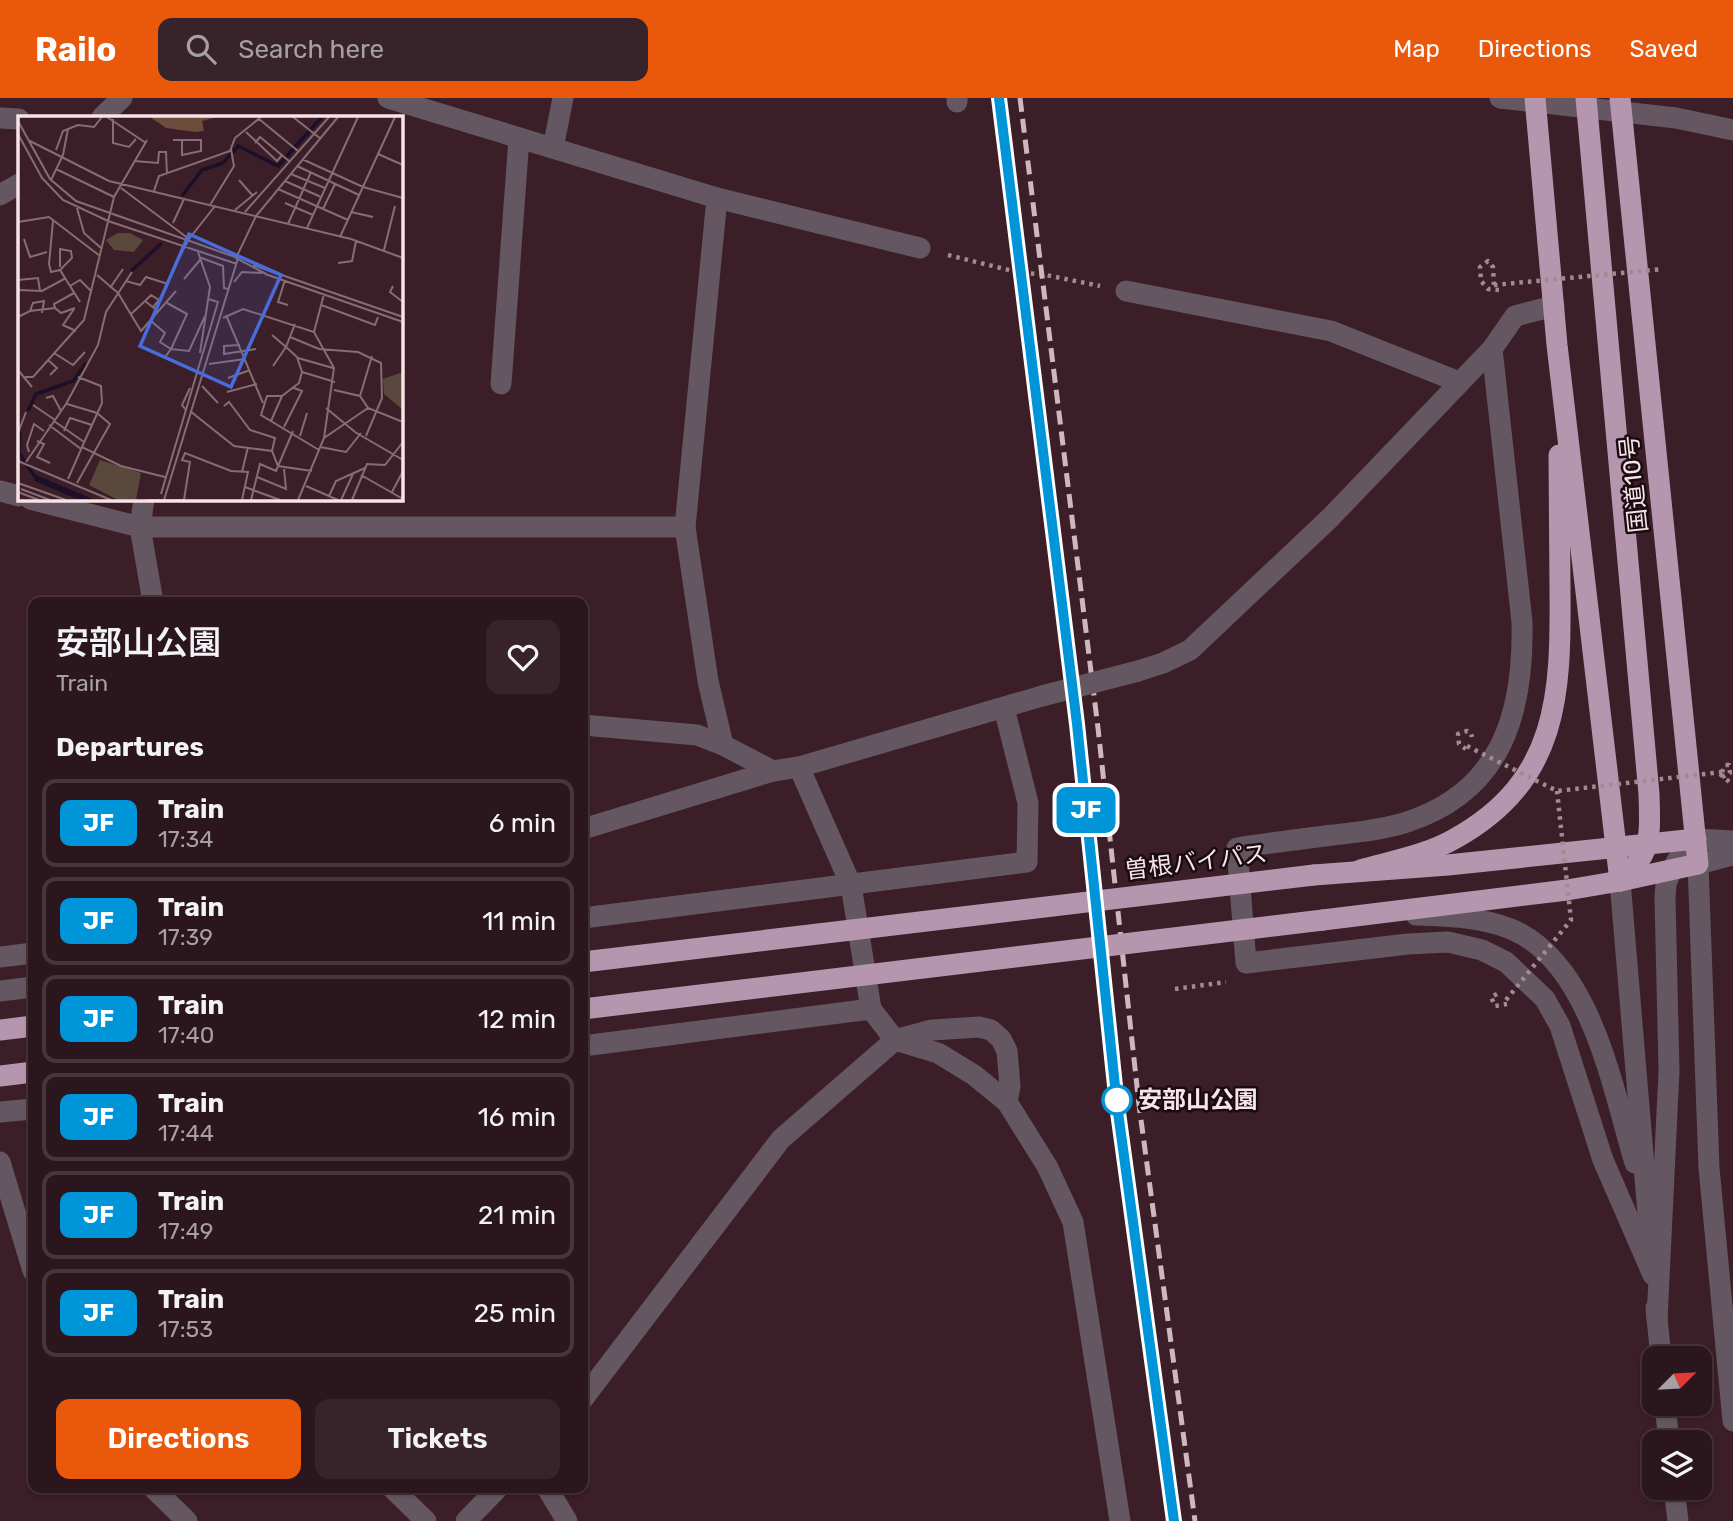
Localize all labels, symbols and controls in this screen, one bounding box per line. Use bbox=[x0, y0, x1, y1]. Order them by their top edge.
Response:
search box bbox=[158, 18, 648, 81]
text: Railo bbox=[35, 30, 116, 69]
icon: search bbox=[182, 30, 220, 68]
text: Search here bbox=[238, 34, 384, 65]
text: Map bbox=[1393, 35, 1440, 63]
text: Directions bbox=[1478, 35, 1591, 63]
text: Saved bbox=[1629, 35, 1698, 63]
inset map bbox=[18, 116, 402, 500]
street label: 国道10号 bbox=[1615, 434, 1653, 534]
button: heart bbox=[486, 620, 560, 694]
text: 安部山公園 bbox=[56, 623, 221, 662]
text: Train bbox=[56, 669, 108, 697]
text: Departures bbox=[56, 732, 204, 763]
line badge: JF bbox=[1054, 787, 1118, 833]
text: Train bbox=[158, 794, 224, 825]
text: JF bbox=[1071, 796, 1101, 824]
text: 6 min bbox=[489, 808, 556, 839]
text: JF bbox=[83, 809, 114, 837]
text: 17:34 bbox=[158, 825, 214, 853]
street label: 曽根バイパス bbox=[1123, 839, 1269, 885]
text: Train bbox=[158, 892, 224, 923]
text: 11 min bbox=[482, 906, 556, 937]
text: JF bbox=[83, 907, 114, 935]
text: 17:39 bbox=[158, 923, 213, 951]
text: Train bbox=[158, 990, 224, 1021]
text: 12 min bbox=[478, 1004, 556, 1035]
text: JF bbox=[83, 1005, 114, 1033]
text: 17:40 bbox=[158, 1021, 214, 1049]
marker: 安部山公園 bbox=[1102, 1085, 1132, 1115]
place label: 安部山公園 bbox=[1138, 1086, 1258, 1114]
text: Train bbox=[158, 1088, 224, 1119]
text: 16 min bbox=[478, 1102, 556, 1133]
text: JF bbox=[83, 1103, 114, 1131]
text: 17:44 bbox=[158, 1119, 214, 1147]
text: Train bbox=[158, 1186, 224, 1217]
text: 21 min bbox=[478, 1200, 556, 1231]
text: JF bbox=[83, 1201, 114, 1229]
text: 17:49 bbox=[158, 1217, 213, 1245]
text: Train bbox=[158, 1284, 224, 1315]
text: 25 min bbox=[474, 1298, 556, 1329]
text: JF bbox=[83, 1299, 114, 1327]
text: 17:53 bbox=[158, 1315, 213, 1343]
north arrow bbox=[1642, 1346, 1712, 1416]
map controls bbox=[1642, 1346, 1712, 1500]
button: Directions bbox=[56, 1399, 301, 1479]
button: Tickets bbox=[315, 1399, 560, 1479]
button: layers bbox=[1642, 1430, 1712, 1500]

